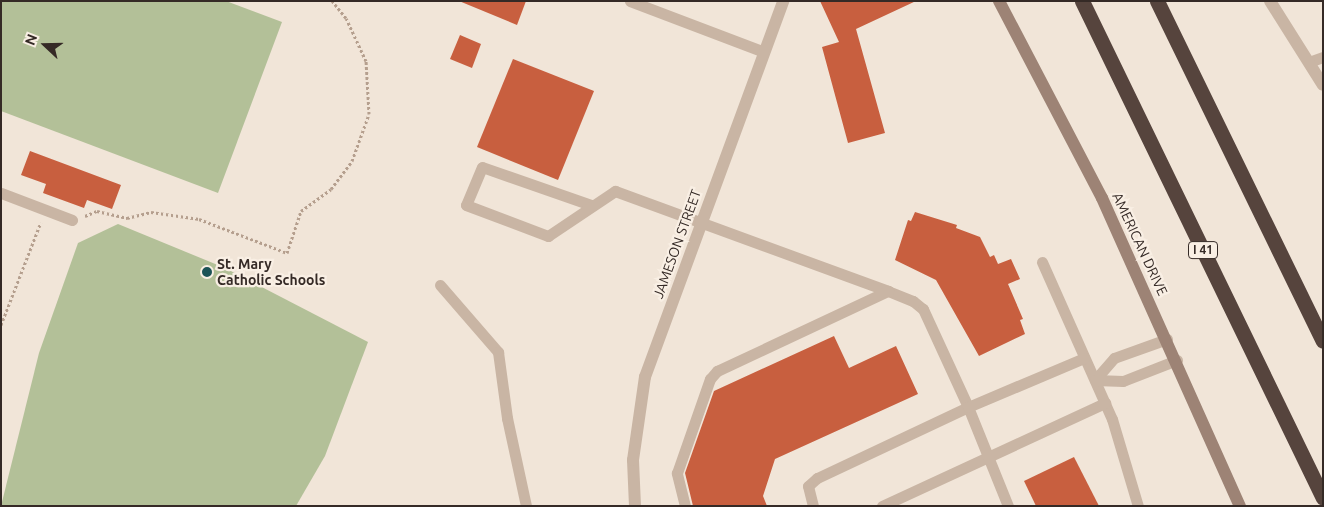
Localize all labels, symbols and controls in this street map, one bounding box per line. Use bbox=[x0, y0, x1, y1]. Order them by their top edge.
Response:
north arrow bbox=[20, 20, 70, 70]
text: N bbox=[22, 32, 40, 47]
street label: JAMESON STREET bbox=[649, 187, 705, 301]
street label: AMERICAN DRIVE bbox=[1109, 190, 1171, 298]
road number: I 41 bbox=[1188, 240, 1218, 260]
place label: St. Mary Catholic Schools bbox=[217, 256, 325, 288]
marker: St. Mary Catholic Schools bbox=[201, 266, 213, 278]

